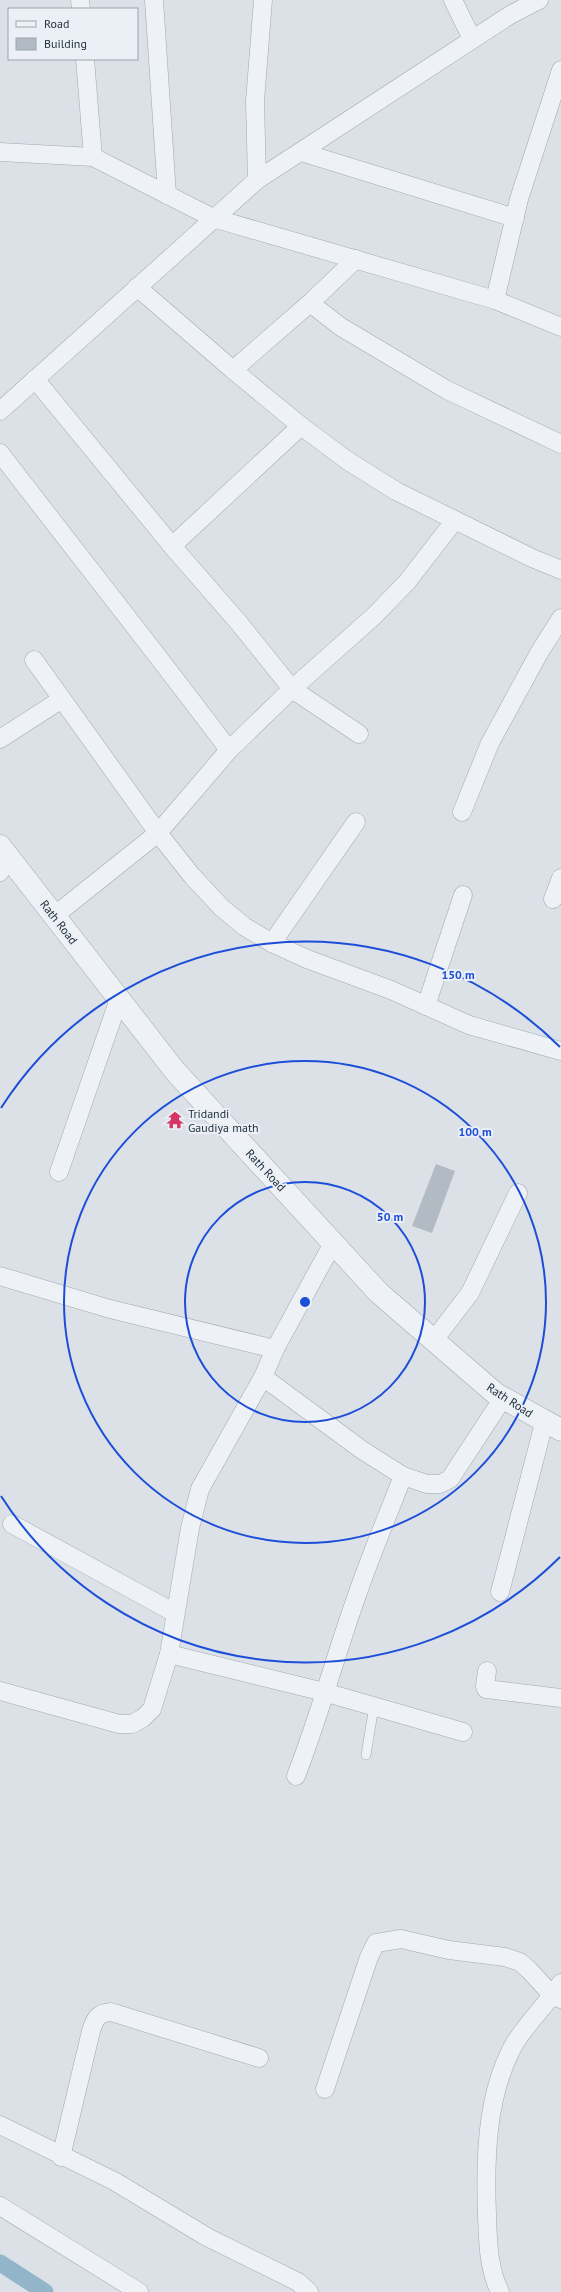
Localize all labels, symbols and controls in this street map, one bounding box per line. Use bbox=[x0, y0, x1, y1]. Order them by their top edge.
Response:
legend bbox=[8, 8, 138, 60]
text: Road bbox=[44, 16, 69, 31]
text: Building bbox=[44, 36, 87, 51]
street label: Rath Road bbox=[37, 897, 81, 947]
text: 150 m bbox=[441, 967, 475, 982]
place label: Tridandi Gaudiya math bbox=[188, 1106, 259, 1135]
temple icon: Tridandi Gaudiya math bbox=[165, 1110, 185, 1130]
text: 100 m bbox=[458, 1124, 492, 1139]
street label: Rath Road bbox=[243, 1146, 289, 1194]
text: 50 m bbox=[377, 1209, 403, 1224]
centre of rings bbox=[298, 1295, 312, 1309]
street label: Rath Road bbox=[484, 1379, 536, 1421]

